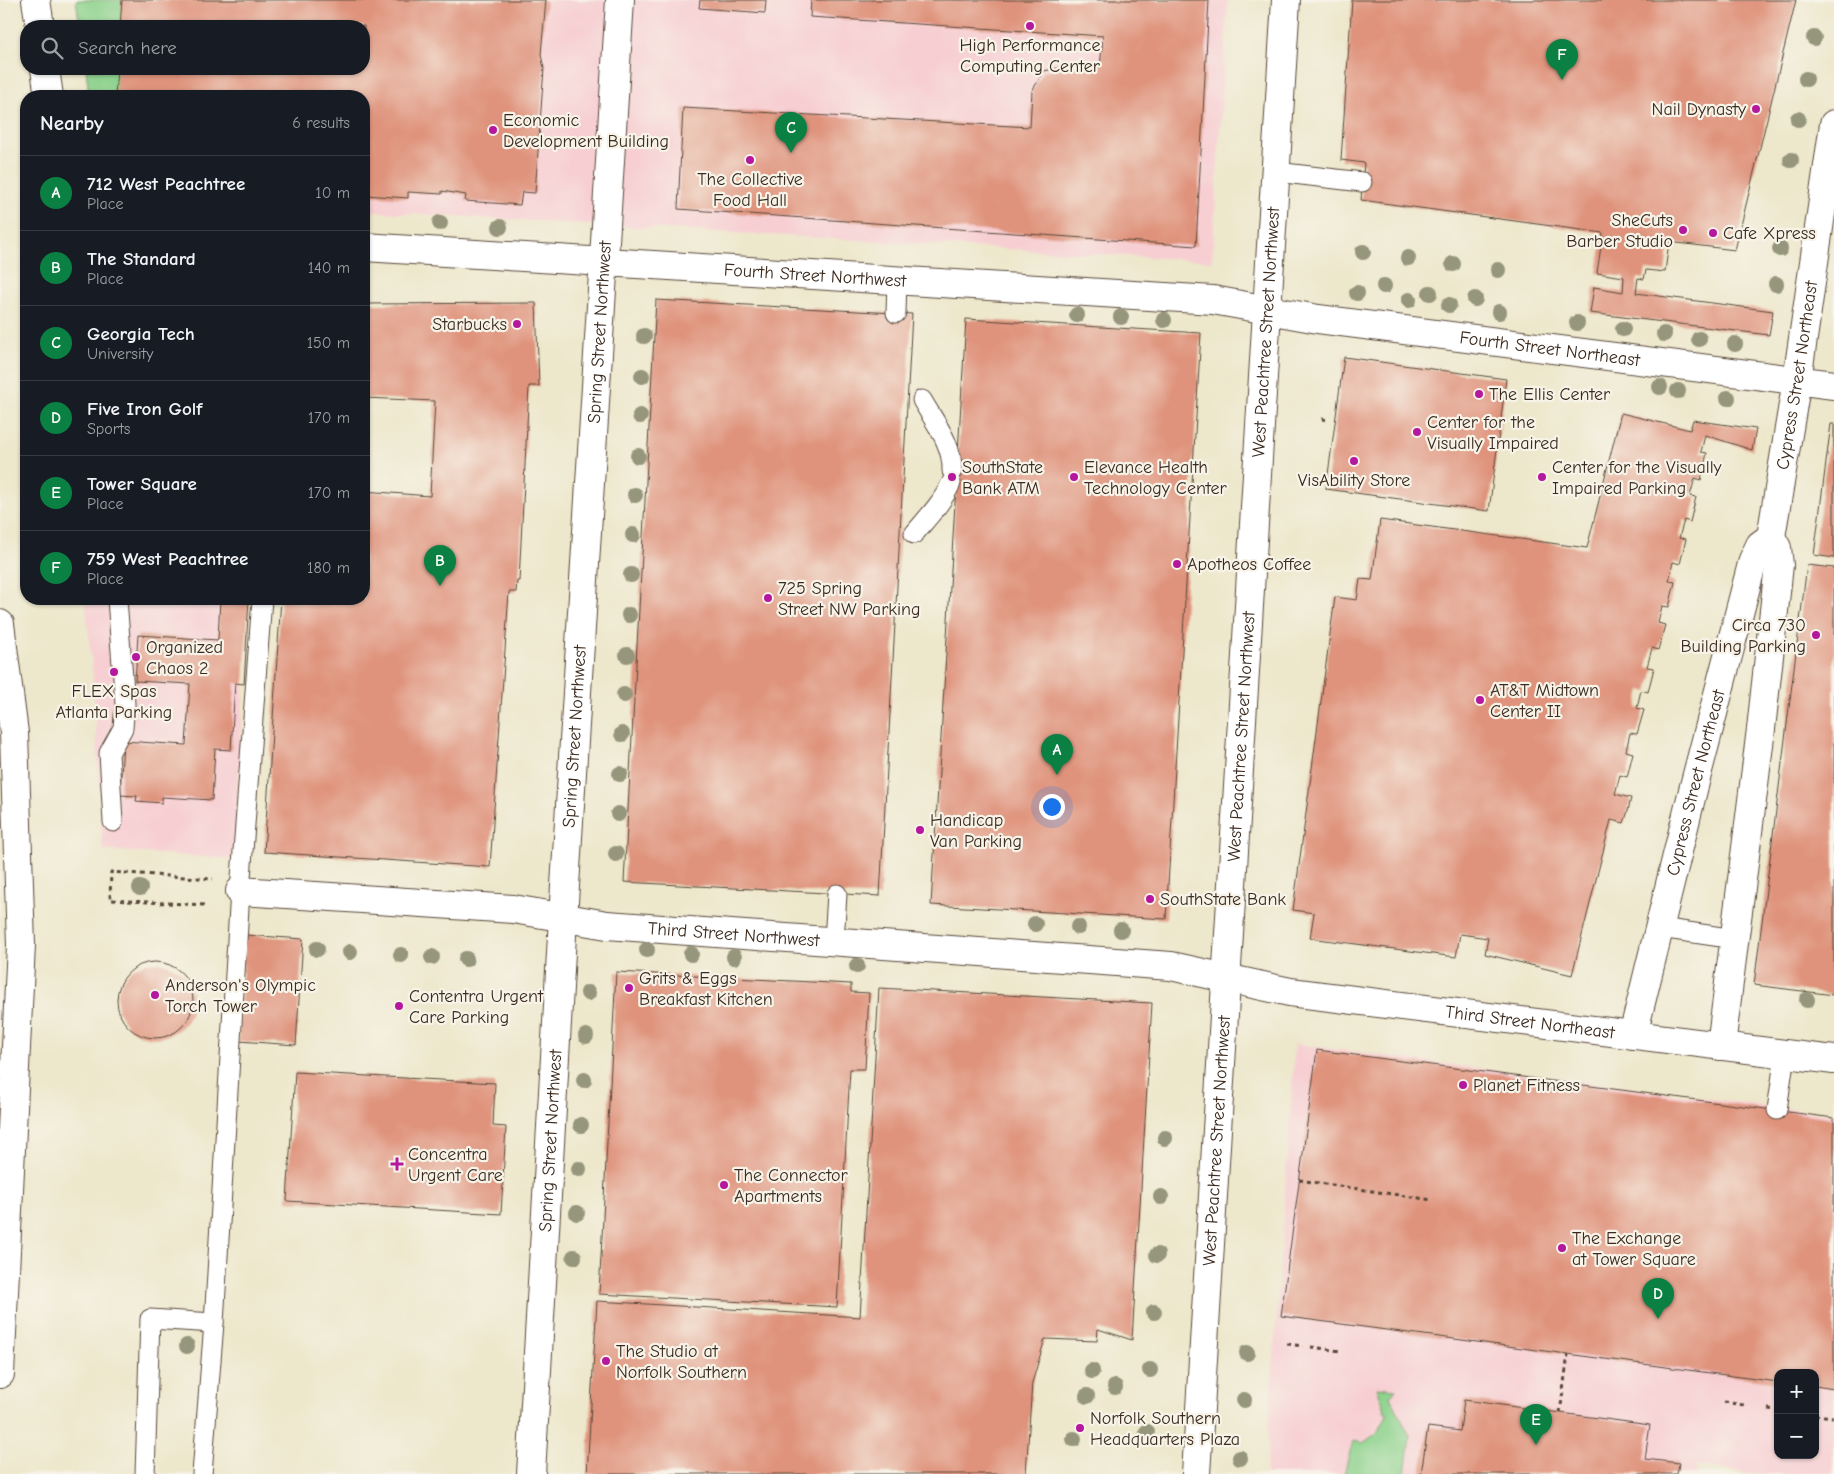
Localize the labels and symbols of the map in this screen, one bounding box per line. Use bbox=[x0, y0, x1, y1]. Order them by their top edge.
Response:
marker: High Performance Computing Center bbox=[1024, 20, 1036, 32]
place label: High Performance Computing Center bbox=[960, 35, 1101, 77]
pin: F bbox=[1546, 39, 1578, 80]
place label: Nail Dynasty bbox=[1652, 99, 1747, 120]
marker: Nail Dynasty bbox=[1750, 103, 1762, 115]
place label: Economic Development Building bbox=[503, 110, 669, 152]
pin: C bbox=[775, 112, 807, 153]
marker: Economic Development Building bbox=[487, 124, 499, 136]
marker: The Collective Food Hall bbox=[744, 154, 756, 166]
place label: The Collective Food Hall bbox=[697, 169, 803, 211]
street label: West Peachtree Street Northwest bbox=[1248, 205, 1284, 458]
place label: SheCuts Barber Studio bbox=[1566, 210, 1673, 252]
place label: Cafe Xpress bbox=[1723, 223, 1816, 244]
marker: SheCuts Barber Studio bbox=[1677, 224, 1689, 236]
marker: Cafe Xpress bbox=[1707, 227, 1719, 239]
street label: Spring Street Northwest bbox=[583, 239, 616, 424]
street label: Fourth Street Northwest bbox=[723, 259, 908, 291]
street label: Cypress Street Northeast bbox=[1772, 278, 1822, 471]
place label: Starbucks bbox=[432, 314, 507, 335]
marker: Starbucks bbox=[511, 318, 523, 330]
street label: Fourth Street Northeast bbox=[1458, 327, 1642, 371]
place label: The Ellis Center bbox=[1489, 384, 1611, 405]
marker: The Ellis Center bbox=[1473, 388, 1485, 400]
place label: Center for the Visually Impaired bbox=[1427, 412, 1559, 454]
marker: Center for the Visually Impaired bbox=[1411, 426, 1423, 438]
marker: VisAbility Store bbox=[1348, 455, 1360, 467]
place label: SouthState Bank ATM bbox=[962, 457, 1043, 499]
place label: Elevance Health Technology Center bbox=[1084, 457, 1228, 499]
place label: Center for the Visually Impaired Parking bbox=[1552, 457, 1723, 499]
place label: VisAbility Store bbox=[1298, 470, 1410, 491]
marker: SouthState Bank ATM bbox=[946, 471, 958, 483]
marker: Elevance Health Technology Center bbox=[1068, 471, 1080, 483]
marker: Center for the Visually Impaired Parking bbox=[1536, 471, 1548, 483]
pin: B bbox=[424, 545, 456, 586]
place label: Apotheos Coffee bbox=[1187, 554, 1311, 575]
marker: Apotheos Coffee bbox=[1171, 558, 1183, 570]
place label: 725 Spring Street NW Parking bbox=[778, 578, 921, 620]
marker: 725 Spring Street NW Parking bbox=[762, 592, 774, 604]
street label: West Peachtree Street Northwest bbox=[1223, 610, 1259, 862]
place label: Circa 730 Building Parking bbox=[1680, 615, 1806, 657]
marker: Circa 730 Building Parking bbox=[1810, 629, 1822, 641]
place label: Organized Chaos 2 bbox=[146, 637, 223, 679]
street label: Spring Street Northwest bbox=[558, 643, 590, 828]
marker: Organized Chaos 2 bbox=[130, 651, 142, 663]
marker: FLEX Spas Atlanta Parking bbox=[108, 666, 120, 678]
place label: AT&T Midtown Center II bbox=[1490, 680, 1599, 722]
place label: FLEX Spas Atlanta Parking bbox=[56, 681, 172, 723]
street label: Cypress Street Northeast bbox=[1662, 687, 1729, 878]
marker: AT&T Midtown Center II bbox=[1474, 694, 1486, 706]
pin: A bbox=[1041, 734, 1073, 775]
your location bbox=[1039, 794, 1065, 820]
place label: Handicap Van Parking bbox=[930, 810, 1022, 852]
marker: Handicap Van Parking bbox=[914, 824, 926, 836]
place label: SouthState Bank bbox=[1160, 889, 1286, 910]
marker: SouthState Bank bbox=[1144, 893, 1156, 905]
street label: Third Street Northwest bbox=[647, 918, 821, 951]
place label: Grits & Eggs Breakfast Kitchen bbox=[639, 968, 773, 1010]
place label: Anderson's Olympic Torch Tower bbox=[165, 975, 316, 1017]
marker: Grits & Eggs Breakfast Kitchen bbox=[623, 982, 635, 994]
place label: Contentra Urgent Care Parking bbox=[409, 986, 544, 1028]
marker: Anderson's Olympic Torch Tower bbox=[149, 989, 161, 1001]
marker: Contentra Urgent Care Parking bbox=[393, 1000, 405, 1012]
street label: Third Street Northeast bbox=[1444, 1001, 1617, 1043]
street label: West Peachtree Street Northwest bbox=[1198, 1014, 1235, 1266]
street label: Spring Street Northwest bbox=[534, 1048, 566, 1232]
place label: Planet Fitness bbox=[1473, 1075, 1580, 1096]
marker: Planet Fitness bbox=[1457, 1079, 1469, 1091]
place label: Concentra Urgent Care bbox=[408, 1144, 503, 1186]
marker: Concentra Urgent Care bbox=[390, 1157, 404, 1171]
place label: The Connector Apartments bbox=[734, 1165, 848, 1207]
marker: The Connector Apartments bbox=[718, 1179, 730, 1191]
place label: The Exchange at Tower Square bbox=[1572, 1228, 1696, 1270]
marker: The Exchange at Tower Square bbox=[1556, 1242, 1568, 1254]
pin: D bbox=[1642, 1278, 1674, 1319]
place label: The Studio at Norfolk Southern bbox=[616, 1341, 747, 1383]
marker: The Studio at Norfolk Southern bbox=[600, 1355, 612, 1367]
pin: E bbox=[1520, 1404, 1552, 1445]
place label: Norfolk Southern Headquarters Plaza bbox=[1090, 1408, 1240, 1450]
marker: Norfolk Southern Headquarters Plaza bbox=[1074, 1422, 1086, 1434]

